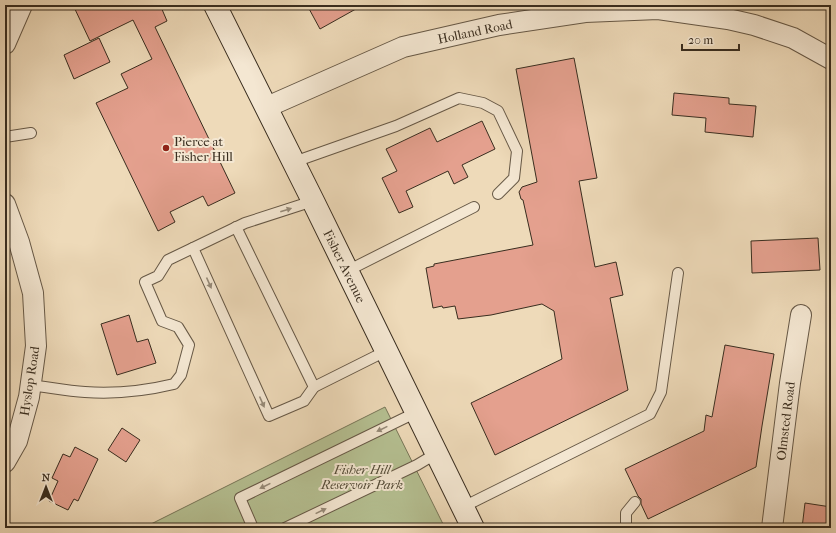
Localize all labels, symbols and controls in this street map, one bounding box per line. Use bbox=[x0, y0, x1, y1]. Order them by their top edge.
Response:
street label: Holland Road bbox=[436, 16, 515, 47]
scale bar bbox=[682, 26, 739, 52]
text: 20 m bbox=[688, 33, 713, 47]
place label: Pierce at Fisher Hill bbox=[174, 134, 233, 164]
marker: Pierce at Fisher Hill bbox=[161, 143, 171, 153]
one-way arrow bbox=[280, 206, 292, 212]
street label: Fisher Avenue bbox=[320, 227, 369, 306]
one-way arrow bbox=[206, 278, 212, 289]
street label: Hyslop Road bbox=[17, 344, 43, 417]
street label: Olmsted Road bbox=[773, 380, 798, 461]
one-way arrow bbox=[259, 396, 265, 407]
one-way arrow bbox=[376, 426, 387, 432]
park label: Fisher Hill Reservoir Park bbox=[320, 462, 403, 492]
north arrow bbox=[26, 467, 66, 507]
text: N bbox=[42, 471, 51, 484]
one-way arrow bbox=[259, 483, 270, 489]
one-way arrow bbox=[315, 508, 326, 514]

